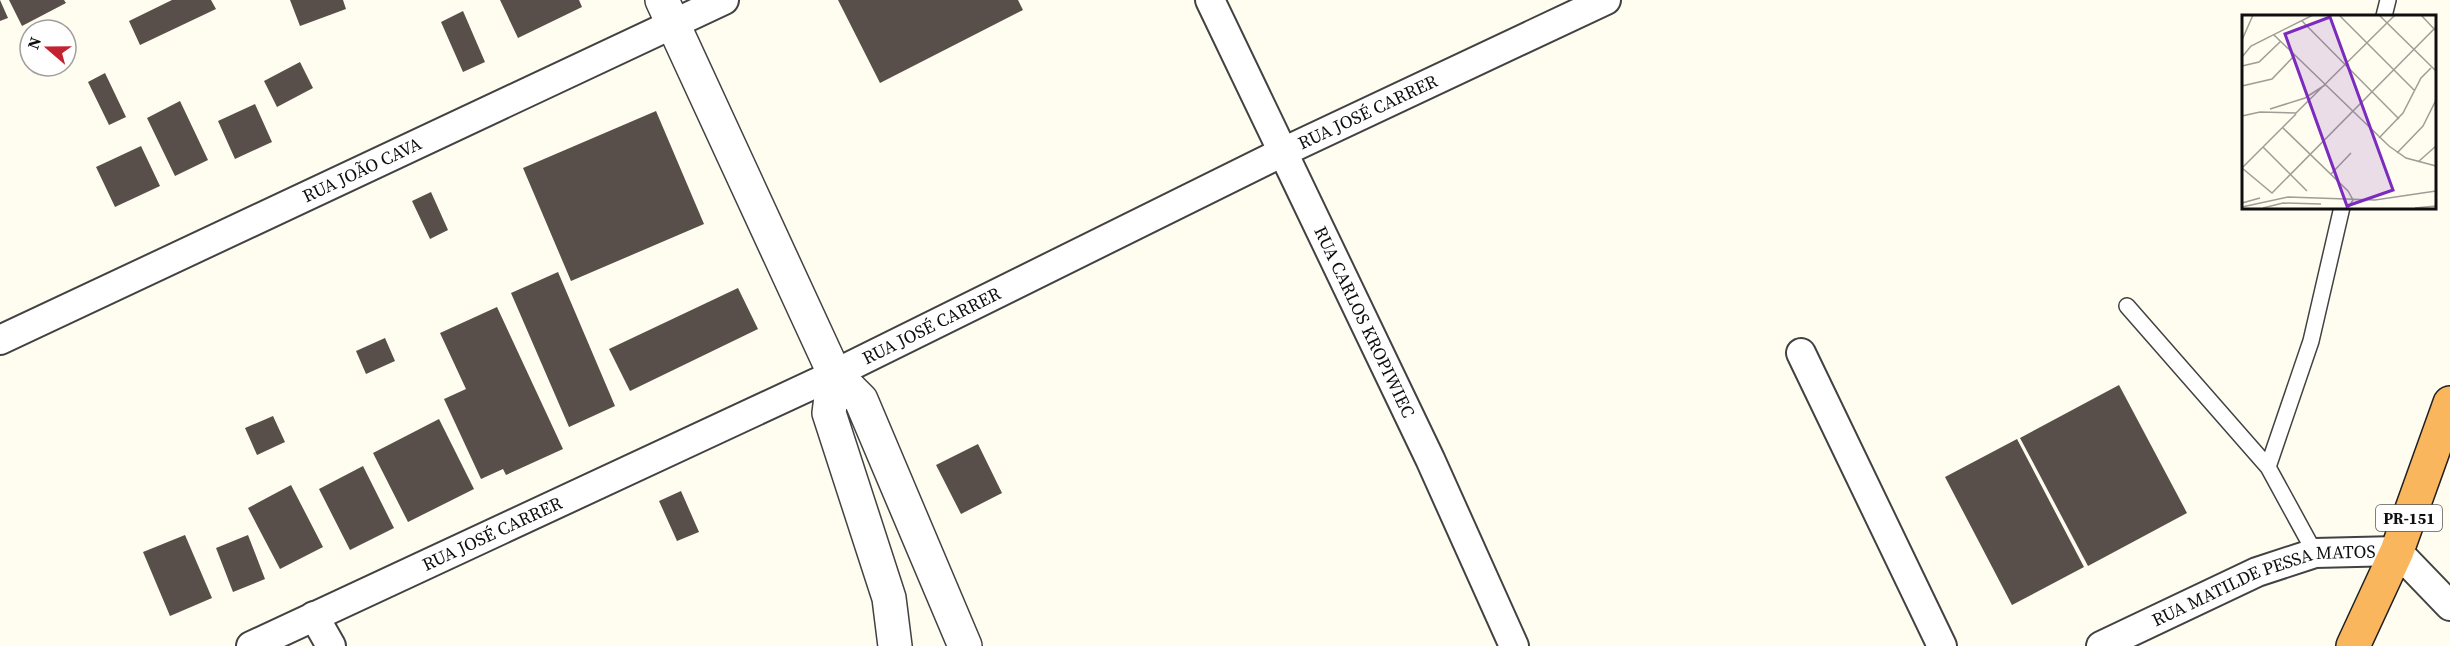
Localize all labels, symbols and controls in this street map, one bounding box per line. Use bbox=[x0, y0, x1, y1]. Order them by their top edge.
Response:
inset map bbox=[2242, 15, 2435, 208]
north arrow bbox=[18, 18, 78, 78]
text: N bbox=[22, 33, 46, 52]
street label: RUA JOSÉ CARRER bbox=[1294, 68, 1442, 155]
street label: RUA JOÃO CAVA bbox=[298, 131, 426, 208]
street label: RUA CARLOS KROPIWIEC bbox=[1308, 222, 1421, 422]
street label: RUA JOSÉ CARRER bbox=[858, 281, 1005, 370]
street label: RUA JOSÉ CARRER bbox=[418, 490, 566, 577]
road number: PR-151 bbox=[2376, 505, 2442, 531]
street label: RUA MATILDE PESSA MATOS bbox=[2148, 539, 2376, 632]

